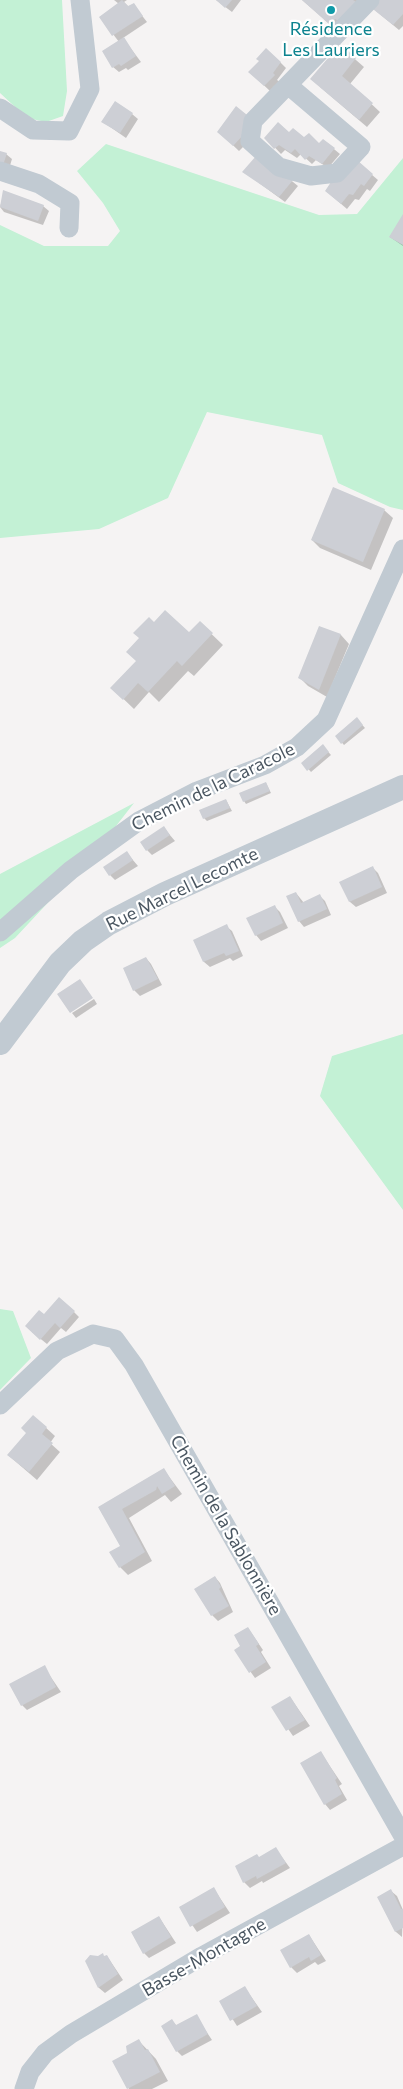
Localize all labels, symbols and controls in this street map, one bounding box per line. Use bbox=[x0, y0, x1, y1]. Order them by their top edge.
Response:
marker: Résidence Les Lauriers bbox=[325, 4, 337, 16]
place label: Résidence Les Lauriers bbox=[282, 18, 380, 60]
street label: Chemin de la Caracole bbox=[128, 738, 298, 836]
street label: Rue Marcel Lecomte bbox=[102, 843, 262, 935]
street label: Chemin de la Sablonnière bbox=[166, 1431, 286, 1619]
street label: Basse-Montagne bbox=[138, 1913, 270, 2001]

